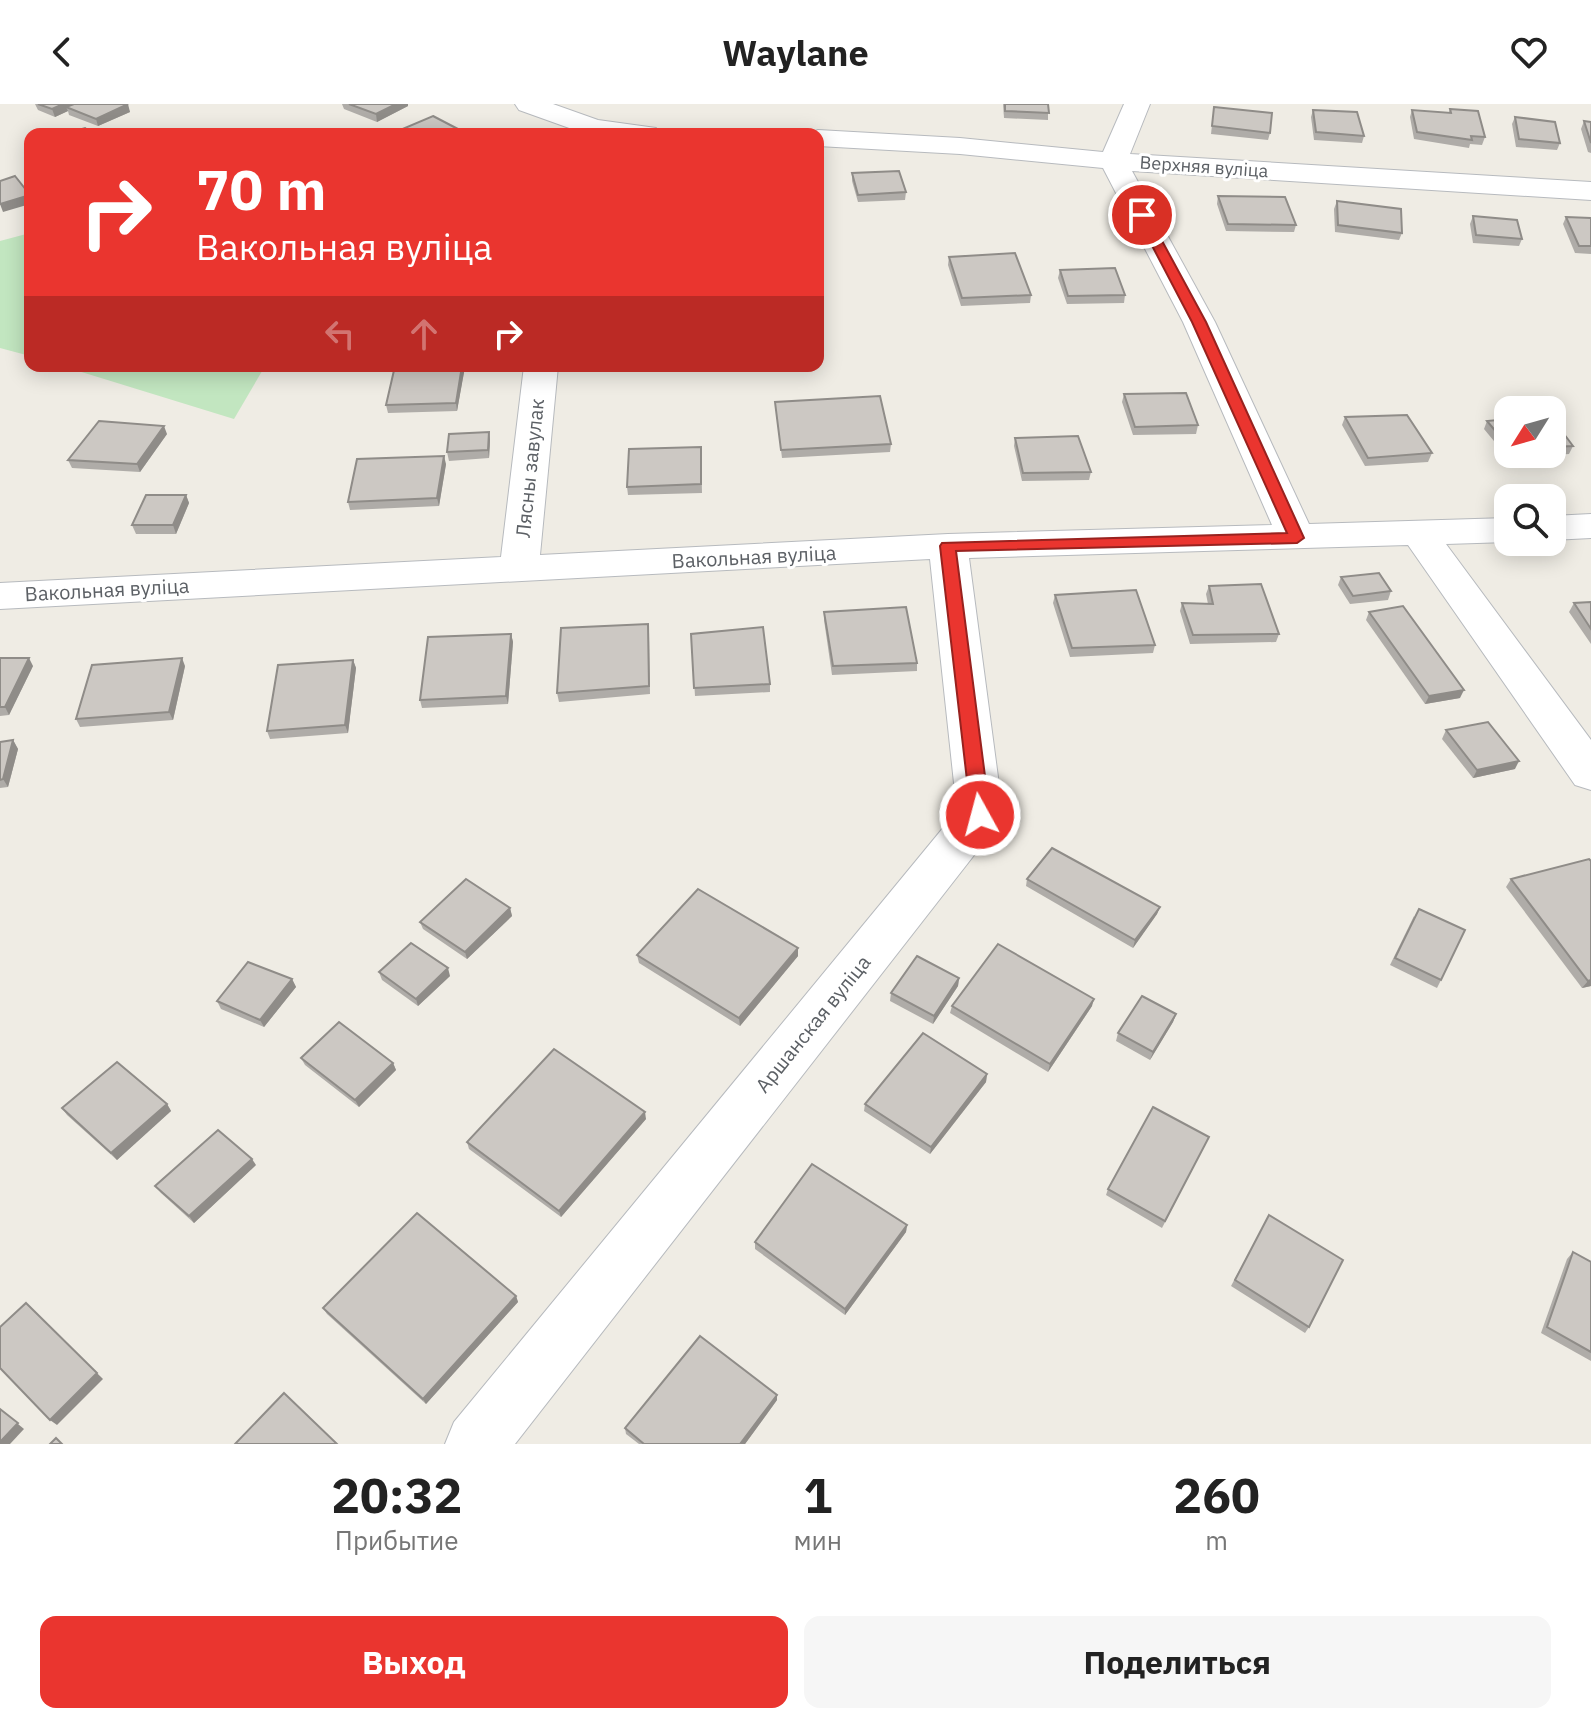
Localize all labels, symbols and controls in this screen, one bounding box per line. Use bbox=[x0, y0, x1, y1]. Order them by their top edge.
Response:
text: Waylane bbox=[722, 29, 869, 76]
icon: back bbox=[40, 30, 84, 74]
icon: heart bbox=[1507, 30, 1551, 74]
street label: Верхняя вуліца bbox=[1139, 151, 1269, 182]
text: 70 m bbox=[196, 153, 326, 225]
icon: right bbox=[64, 160, 168, 264]
pin bbox=[1108, 181, 1176, 249]
icon: arrive bbox=[1120, 193, 1164, 237]
text: Вакольная вуліца bbox=[196, 223, 493, 270]
icon: left bbox=[318, 312, 362, 356]
icon: ahead bbox=[402, 312, 446, 356]
icon: right bbox=[486, 312, 530, 356]
north arrow bbox=[1494, 396, 1566, 468]
map controls bbox=[1494, 396, 1566, 556]
street label: Лясны завулак bbox=[509, 397, 550, 539]
button: search bbox=[1494, 484, 1566, 556]
street label: Вакольная вуліца bbox=[671, 539, 837, 574]
street label: Вакольная вуліца bbox=[24, 572, 190, 607]
position arrow bbox=[938, 773, 1022, 857]
street label: Аршанская вуліца bbox=[749, 949, 877, 1098]
text: 20:32 bbox=[331, 1464, 462, 1526]
text: 1 bbox=[803, 1464, 832, 1526]
text: 260 bbox=[1173, 1464, 1260, 1526]
text: Прибытие bbox=[335, 1523, 459, 1557]
text: мин bbox=[793, 1523, 842, 1557]
text: m bbox=[1205, 1523, 1228, 1557]
button: Выход bbox=[40, 1616, 788, 1708]
button: Поделиться bbox=[804, 1616, 1551, 1708]

